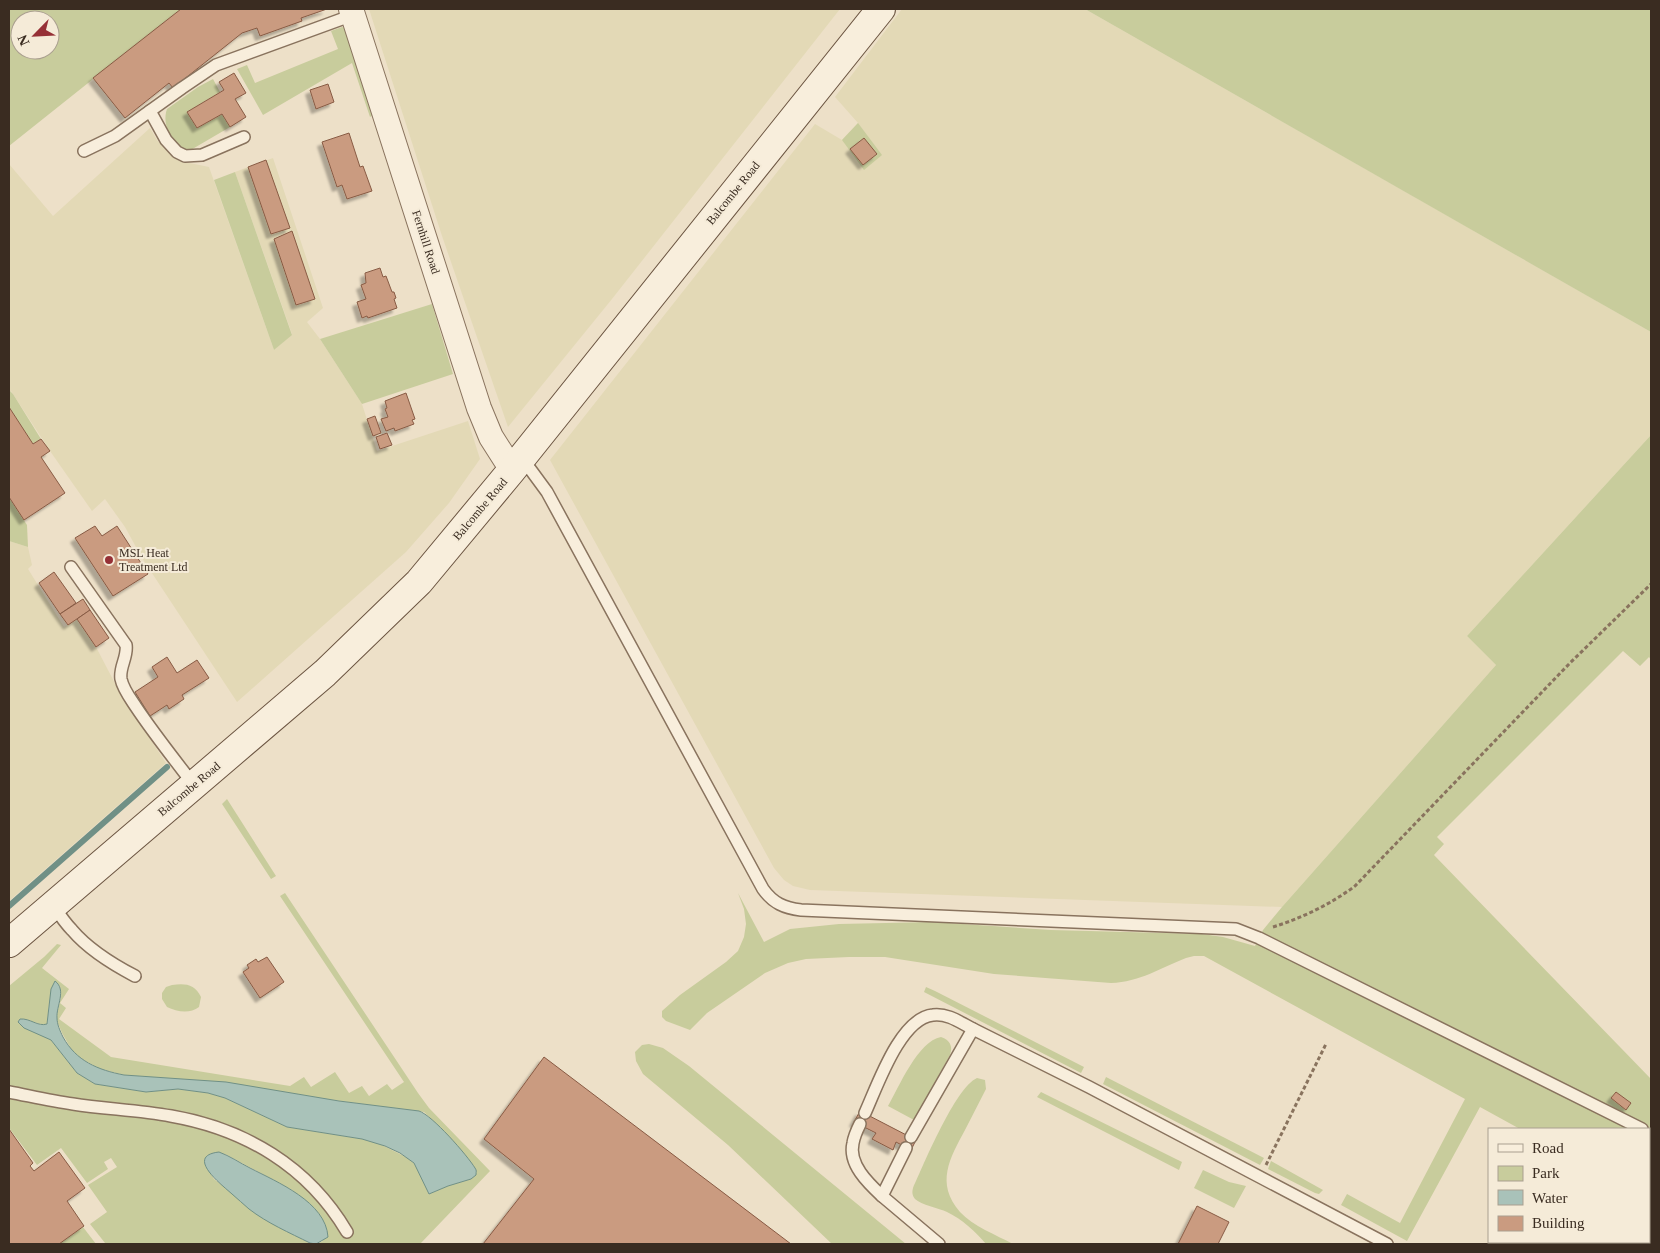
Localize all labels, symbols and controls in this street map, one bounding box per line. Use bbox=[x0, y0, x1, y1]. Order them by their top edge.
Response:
north arrow bbox=[10, 10, 60, 60]
text: N bbox=[15, 32, 32, 48]
street label: Balcombe Road bbox=[703, 159, 763, 227]
street label: Fernhill Road bbox=[409, 208, 443, 276]
street label: Balcombe Road bbox=[450, 475, 510, 543]
place label: MSL Heat Treatment Ltd bbox=[119, 546, 188, 574]
marker: MSL Heat Treatment Ltd bbox=[103, 554, 115, 566]
street label: Balcombe Road bbox=[155, 759, 223, 819]
legend bbox=[1488, 1128, 1650, 1243]
text: Road bbox=[1532, 1140, 1564, 1156]
text: Park bbox=[1532, 1165, 1560, 1181]
text: Water bbox=[1532, 1190, 1567, 1206]
text: Building bbox=[1532, 1215, 1585, 1231]

